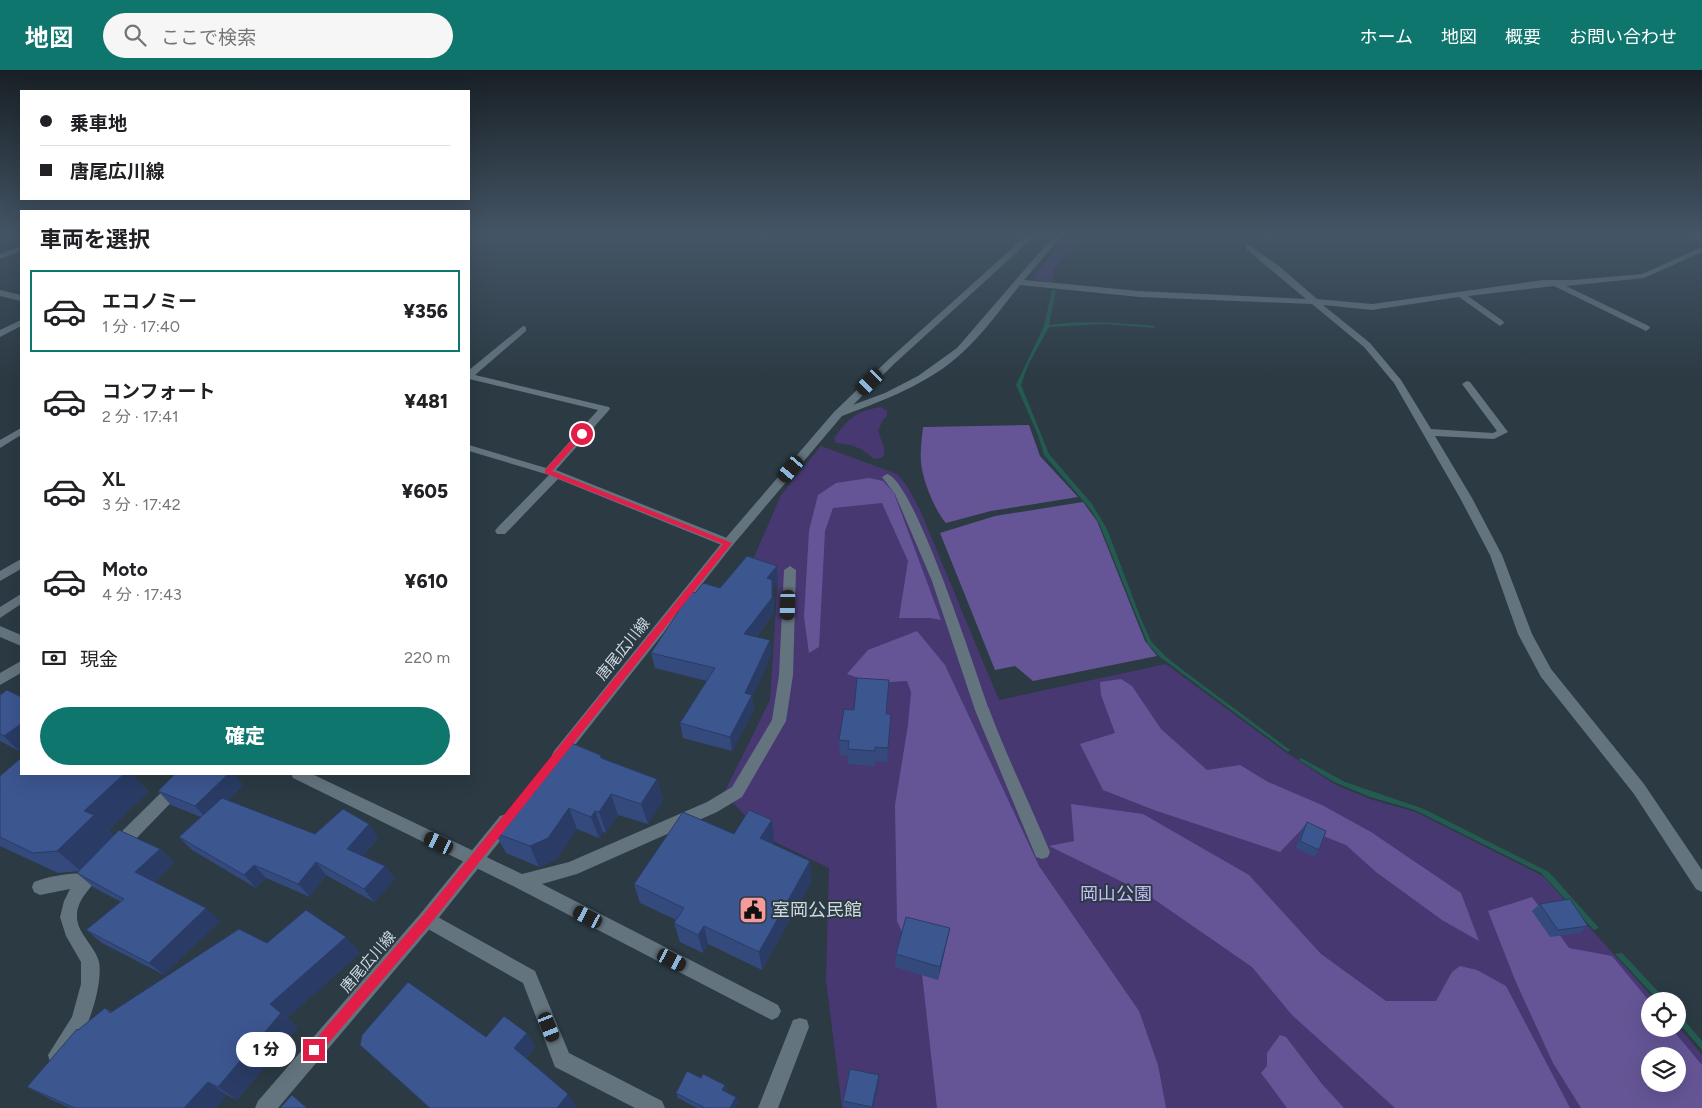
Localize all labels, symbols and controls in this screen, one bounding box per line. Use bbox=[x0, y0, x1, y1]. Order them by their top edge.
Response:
search box bbox=[103, 13, 453, 58]
icon: search bbox=[121, 21, 149, 49]
text: 地図 bbox=[25, 23, 73, 52]
text: ここで検索 bbox=[161, 26, 256, 49]
text: ホーム bbox=[1360, 26, 1413, 48]
text: 地図 bbox=[1441, 26, 1477, 48]
text: 概要 bbox=[1505, 26, 1541, 48]
text: お問い合わせ bbox=[1569, 26, 1677, 48]
text: 乗車地 bbox=[70, 112, 127, 135]
text: 唐尾広川線 bbox=[70, 160, 165, 183]
text: 車両を選択 bbox=[40, 226, 150, 253]
icon: car bbox=[42, 289, 87, 334]
text: エコノミー bbox=[102, 290, 197, 313]
text: ¥356 bbox=[403, 300, 448, 323]
text: 1 分 · 17:40 bbox=[102, 317, 180, 336]
car bbox=[854, 366, 885, 398]
icon: car bbox=[42, 379, 87, 424]
text: コンフォート bbox=[102, 380, 215, 403]
text: ¥481 bbox=[404, 390, 448, 413]
text: 2 分 · 17:41 bbox=[102, 407, 179, 426]
route start bbox=[571, 423, 593, 445]
car bbox=[775, 453, 806, 485]
text: XL bbox=[102, 468, 125, 491]
icon: car bbox=[42, 469, 87, 514]
text: ¥605 bbox=[402, 480, 448, 503]
text: 3 分 · 17:42 bbox=[102, 495, 181, 514]
text: Moto bbox=[102, 558, 148, 581]
icon: car bbox=[42, 559, 87, 604]
text: ¥610 bbox=[405, 570, 448, 593]
text: 4 分 · 17:43 bbox=[102, 585, 182, 604]
car bbox=[779, 590, 796, 620]
street label: 唐尾広川線 bbox=[592, 614, 654, 684]
icon: cash bbox=[40, 644, 68, 672]
text: 現金 bbox=[80, 648, 118, 671]
text: 220 m bbox=[404, 648, 450, 667]
button: 確定 bbox=[40, 707, 450, 765]
car bbox=[422, 830, 455, 856]
park label: 岡山公園 bbox=[1080, 883, 1152, 905]
public building icon: 室岡公民館 bbox=[738, 895, 768, 925]
place label: 室岡公民館 bbox=[772, 899, 862, 921]
car bbox=[571, 904, 604, 930]
street label: 唐尾広川線 bbox=[337, 928, 399, 996]
car bbox=[655, 947, 688, 973]
map controls bbox=[1641, 992, 1686, 1092]
button: locate bbox=[1641, 992, 1686, 1037]
car bbox=[536, 1010, 561, 1044]
callout: 1 分 bbox=[236, 1032, 296, 1068]
route end bbox=[303, 1039, 325, 1061]
text: 1 分 bbox=[253, 1040, 279, 1059]
button: layers bbox=[1641, 1047, 1686, 1092]

